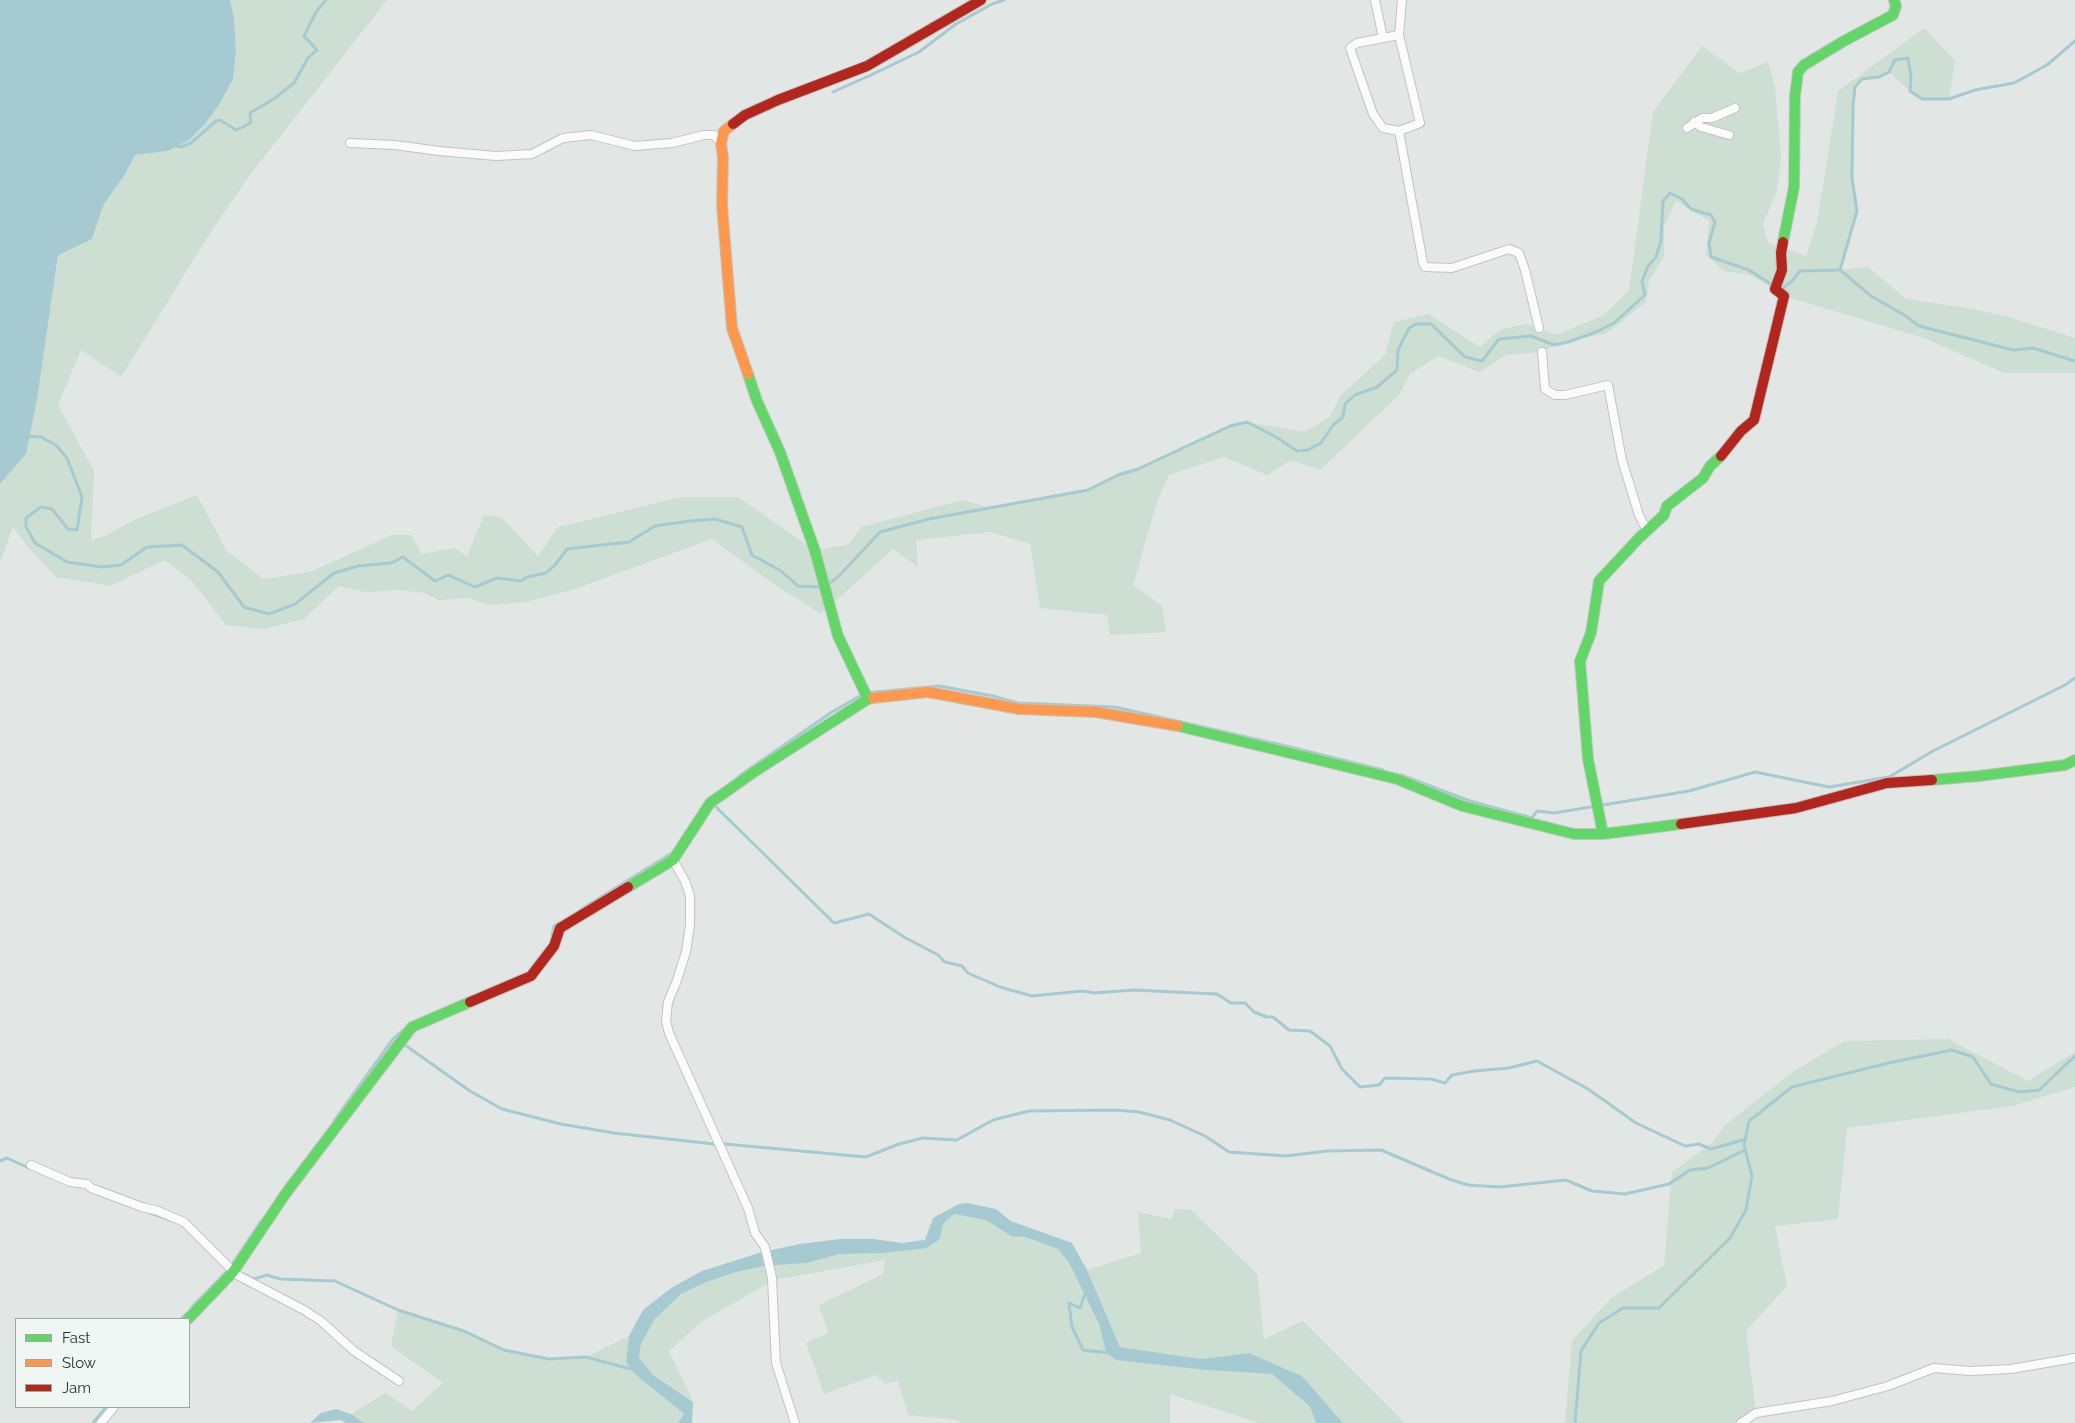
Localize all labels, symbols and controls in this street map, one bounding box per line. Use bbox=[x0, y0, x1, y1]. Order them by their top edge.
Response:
legend bbox=[15, 1318, 190, 1408]
text: Fast bbox=[62, 1329, 90, 1347]
text: Slow bbox=[62, 1354, 96, 1372]
text: Jam bbox=[62, 1379, 91, 1397]

